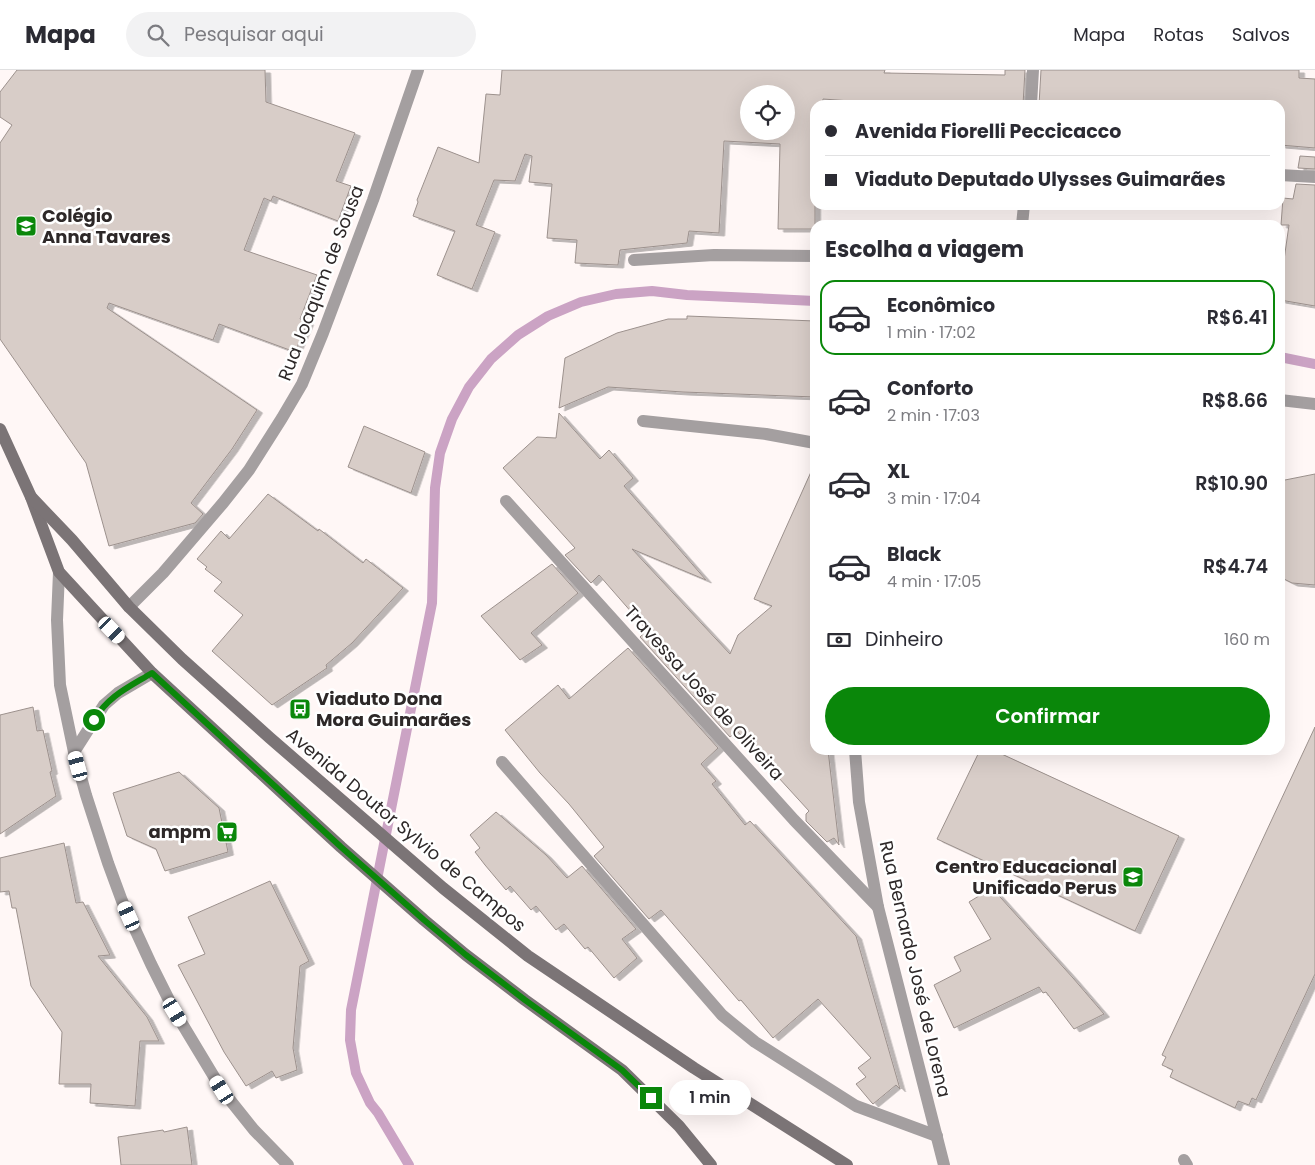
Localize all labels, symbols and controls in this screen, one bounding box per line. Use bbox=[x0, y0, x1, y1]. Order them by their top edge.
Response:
search box bbox=[126, 12, 476, 57]
text: Mapa bbox=[25, 18, 96, 51]
icon: search bbox=[144, 21, 172, 49]
text: Pesquisar aqui bbox=[184, 21, 324, 48]
text: Mapa bbox=[1073, 22, 1125, 47]
text: Rotas bbox=[1153, 22, 1204, 47]
text: Salvos bbox=[1232, 22, 1290, 47]
map controls bbox=[740, 85, 795, 140]
button: locate bbox=[740, 85, 795, 140]
text: Avenida Fiorelli Peccicacco bbox=[855, 118, 1121, 145]
text: Viaduto Deputado Ulysses Guimarães bbox=[855, 166, 1226, 193]
street label: Rua Joaquim de Sousa bbox=[272, 182, 369, 384]
place label: Colégio Anna Tavares bbox=[42, 203, 171, 249]
school or university icon: Colégio Anna Tavares bbox=[14, 214, 38, 238]
text: Escolha a viagem bbox=[825, 234, 1024, 265]
text: Econômico bbox=[887, 292, 995, 319]
icon: car bbox=[827, 295, 872, 340]
text: R$6.41 bbox=[1207, 304, 1268, 331]
text: 1 min · 17:02 bbox=[887, 321, 976, 344]
text: Conforto bbox=[887, 375, 973, 402]
icon: car bbox=[827, 378, 872, 423]
text: R$8.66 bbox=[1202, 387, 1268, 414]
text: 2 min · 17:03 bbox=[887, 404, 980, 427]
text: XL bbox=[887, 458, 910, 485]
icon: car bbox=[827, 461, 872, 506]
text: R$10.90 bbox=[1195, 470, 1268, 497]
text: 3 min · 17:04 bbox=[887, 487, 981, 510]
text: Black bbox=[887, 541, 941, 568]
icon: car bbox=[827, 544, 872, 589]
text: R$4.74 bbox=[1203, 553, 1268, 580]
text: 4 min · 17:05 bbox=[887, 570, 981, 593]
street label: Travessa José de Oliveira bbox=[619, 600, 790, 786]
car bbox=[96, 614, 127, 646]
icon: cash bbox=[825, 626, 853, 654]
text: Dinheiro bbox=[865, 626, 943, 653]
text: 160 m bbox=[1224, 628, 1270, 651]
place label: Viaduto Dona Mora Guimarães bbox=[316, 686, 471, 732]
button: Confirmar bbox=[825, 687, 1270, 745]
bus stop icon: Viaduto Dona Mora Guimarães bbox=[288, 697, 312, 721]
route start bbox=[83, 709, 105, 731]
street label: Avenida Doutor Sylvio de Campos bbox=[281, 722, 531, 937]
car bbox=[66, 750, 89, 782]
place label: ampm bbox=[148, 819, 211, 844]
supermarket icon: ampm bbox=[215, 820, 239, 844]
street label: Rua Bernardo José de Lorena bbox=[874, 838, 957, 1100]
place label: Centro Educacional Unificado Perus bbox=[935, 854, 1117, 900]
school or university icon: Centro Educacional Unificado Perus bbox=[1121, 865, 1145, 889]
car bbox=[116, 899, 141, 933]
car bbox=[160, 995, 189, 1029]
car bbox=[207, 1073, 236, 1107]
callout: 1 min bbox=[668, 1080, 751, 1116]
text: 1 min bbox=[689, 1086, 731, 1109]
route end bbox=[640, 1087, 662, 1109]

